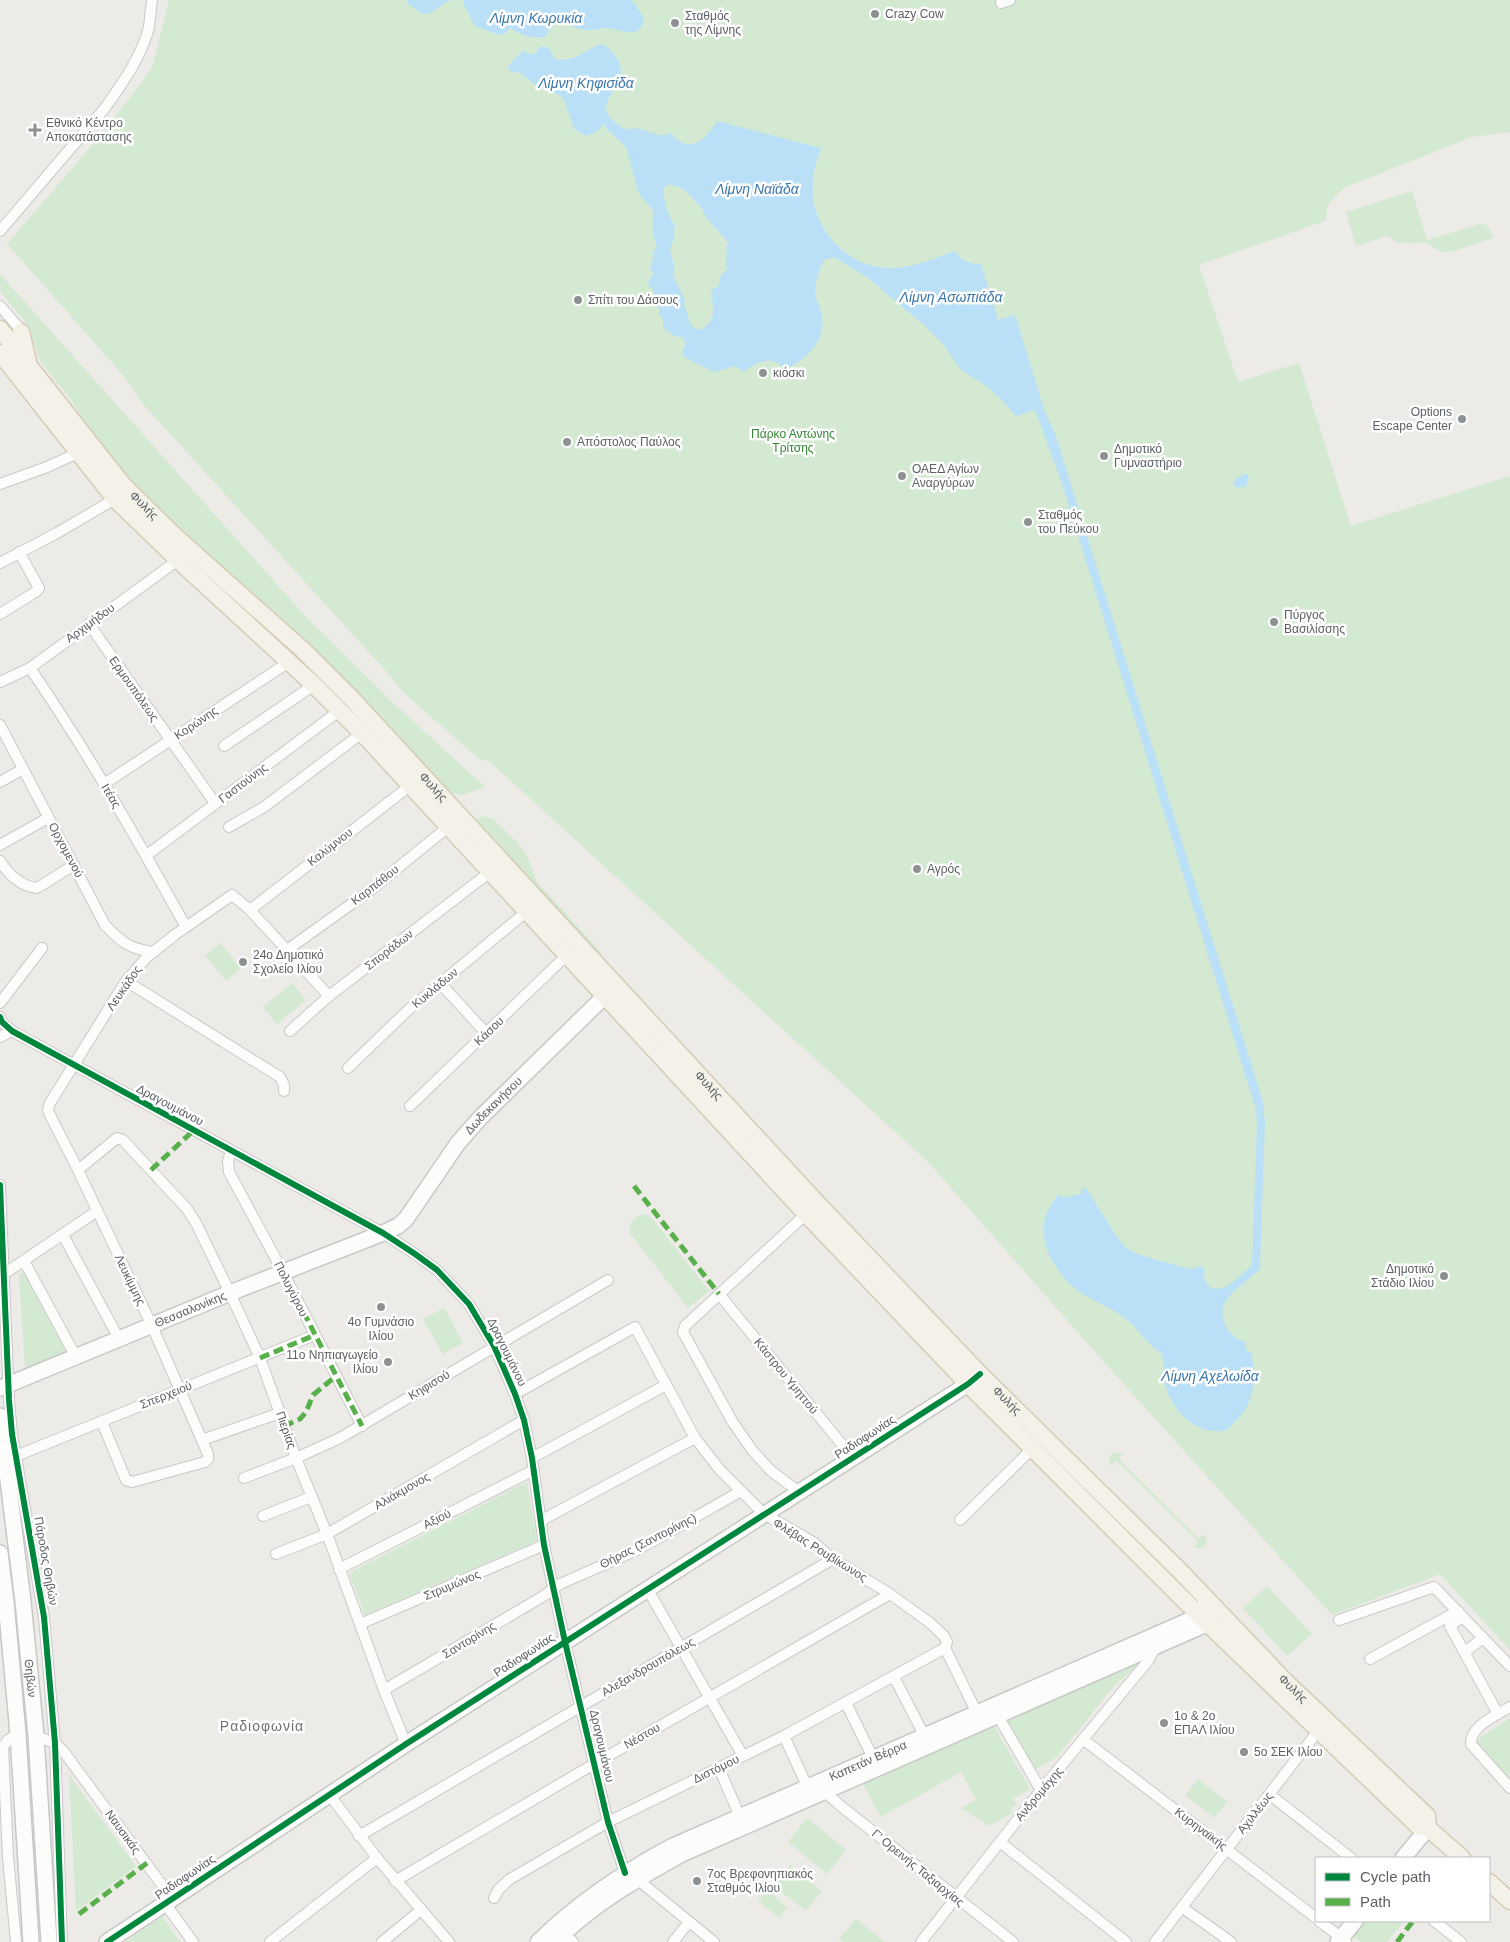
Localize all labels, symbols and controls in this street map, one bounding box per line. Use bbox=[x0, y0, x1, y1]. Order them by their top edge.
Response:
place label: Crazy Cow bbox=[885, 7, 944, 21]
marker: Crazy Cow bbox=[869, 8, 881, 20]
place label: Σταθμός της Λίμνης bbox=[685, 9, 741, 37]
water label: Λίμνη Κωρυκία bbox=[489, 10, 583, 26]
marker: Σταθμός της Λίμνης bbox=[669, 17, 681, 29]
water label: Λίμνη Κηφισίδα bbox=[537, 75, 635, 91]
place label: Εθνικό Κέντρο Αποκατάστασης bbox=[46, 116, 132, 144]
marker: Εθνικό Κέντρο Αποκατάστασης bbox=[28, 123, 42, 137]
water label: Λίμνη Ναϊάδα bbox=[714, 181, 800, 197]
water label: Λίμνη Ασωπιάδα bbox=[899, 289, 1003, 305]
place label: Σπίτι του Δάσους bbox=[588, 293, 679, 307]
marker: Σπίτι του Δάσους bbox=[572, 294, 584, 306]
place label: κιόσκι bbox=[773, 366, 805, 380]
marker: κιόσκι bbox=[757, 367, 769, 379]
place label: Options Escape Center bbox=[1373, 405, 1452, 433]
marker: Options Escape Center bbox=[1456, 413, 1468, 425]
park label: Πάρκο Αντώνης Τρίτσης bbox=[751, 427, 835, 455]
place label: Απόστολος Παύλος bbox=[577, 435, 681, 449]
marker: Απόστολος Παύλος bbox=[561, 436, 573, 448]
place label: Δημοτικό Γυμναστήριο bbox=[1114, 442, 1182, 470]
marker: Δημοτικό Γυμναστήριο bbox=[1098, 450, 1110, 462]
place label: ΟΑΕΔ Αγίων Αναργύρων bbox=[912, 462, 979, 490]
marker: ΟΑΕΔ Αγίων Αναργύρων bbox=[896, 470, 908, 482]
street label: Φυλής bbox=[127, 488, 161, 523]
place label: Σταθμός του Πεύκου bbox=[1038, 508, 1099, 536]
marker: Σταθμός του Πεύκου bbox=[1022, 516, 1034, 528]
street label: Αρχιμήδου bbox=[63, 600, 117, 646]
place label: Πύργος Βασιλίσσης bbox=[1284, 608, 1345, 636]
marker: Πύργος Βασιλίσσης bbox=[1268, 616, 1280, 628]
street label: Ερμουπόλεως bbox=[106, 654, 162, 724]
street label: Κορώνης bbox=[172, 703, 220, 743]
street label: Γαστούνης bbox=[216, 760, 270, 806]
street label: Φυλής bbox=[416, 770, 450, 805]
street label: Ιτέας bbox=[98, 781, 124, 811]
street label: Ορχομενού bbox=[46, 820, 86, 880]
street label: Καλύμνου bbox=[305, 825, 355, 869]
street label: Καρπάθου bbox=[348, 862, 402, 908]
place label: Αγρός bbox=[927, 862, 960, 876]
marker: Αγρός bbox=[911, 863, 923, 875]
street label: Σποράδων bbox=[362, 927, 416, 973]
place label: 24ο Δημοτικό Σχολείο Ιλίου bbox=[253, 948, 324, 976]
marker: 24ο Δημοτικό Σχολείο Ιλίου bbox=[237, 956, 249, 968]
street label: Λευκάδος bbox=[103, 963, 145, 1013]
street label: Κυκλάδων bbox=[409, 965, 461, 1011]
street label: Κάσου bbox=[471, 1014, 507, 1048]
street label: Φυλής bbox=[692, 1068, 726, 1103]
street label: Δωδεκανήσου bbox=[462, 1074, 525, 1137]
street label: Δραγουμάνου bbox=[134, 1081, 206, 1129]
street label: Λευκίμμης bbox=[112, 1252, 148, 1308]
street label: Πολυγύρου bbox=[271, 1259, 311, 1319]
place label: Δημοτικό Στάδιο Ιλίου bbox=[1371, 1262, 1434, 1290]
marker: Δημοτικό Στάδιο Ιλίου bbox=[1438, 1270, 1450, 1282]
street label: Θεσσαλονίκης bbox=[153, 1288, 228, 1330]
marker: 4ο Γυμνάσιο Ιλίου bbox=[375, 1301, 387, 1313]
place label: 4ο Γυμνάσιο Ιλίου bbox=[348, 1315, 415, 1343]
street label: Δραγουμάνου bbox=[484, 1316, 530, 1388]
street label: Κάστρου Υμηττού bbox=[751, 1335, 821, 1417]
place label: 11ο Νηπιαγωγείο Ιλίου bbox=[286, 1348, 378, 1376]
marker: 11ο Νηπιαγωγείο Ιλίου bbox=[382, 1356, 394, 1368]
street label: Κηφισού bbox=[406, 1367, 452, 1403]
water label: Λίμνη Αχελωίδα bbox=[1160, 1368, 1260, 1384]
street label: Σπερχειού bbox=[138, 1378, 194, 1412]
street label: Φυλής bbox=[990, 1383, 1024, 1418]
street label: Πιερίας bbox=[273, 1409, 299, 1451]
street label: Ραδιοφωνίας bbox=[832, 1412, 898, 1462]
street label: Αλιάκμονος bbox=[372, 1469, 432, 1512]
street label: Αξιού bbox=[421, 1506, 453, 1532]
street label: Θήρας (Σαντορίνης) bbox=[597, 1511, 699, 1571]
street label: Φλέβας Ρουβίκωνος bbox=[770, 1515, 870, 1585]
street label: Πάροδος Θηβών bbox=[31, 1516, 61, 1606]
street label: Στρυμώνος bbox=[422, 1567, 482, 1603]
street label: Σαντορίνης bbox=[440, 1619, 498, 1661]
street label: Ραδιοφωνίας bbox=[491, 1630, 557, 1680]
street label: Αλεξανδρουπόλεως bbox=[599, 1635, 697, 1699]
street label: Θηβών bbox=[22, 1658, 39, 1698]
street label: Φυλής bbox=[1276, 1672, 1310, 1706]
street label: Δραγουμάνου bbox=[587, 1708, 617, 1784]
place label: 1ο & 2ο ΕΠΑΛ Ιλίου bbox=[1174, 1709, 1235, 1737]
marker: 1ο & 2ο ΕΠΑΛ Ιλίου bbox=[1158, 1717, 1170, 1729]
district label: Ραδιοφωνία bbox=[220, 1718, 304, 1734]
street label: Νέστου bbox=[622, 1720, 662, 1752]
street label: Καπετάν Βέρρα bbox=[827, 1738, 909, 1784]
place label: 5ο ΣΕΚ Ιλίου bbox=[1254, 1745, 1323, 1759]
marker: 5ο ΣΕΚ Ιλίου bbox=[1238, 1746, 1250, 1758]
street label: Διστόμου bbox=[691, 1752, 741, 1786]
street label: Ανδρομάχης bbox=[1012, 1764, 1066, 1824]
street label: Αχιλλέως bbox=[1234, 1789, 1276, 1837]
street label: Κυρηναϊκής bbox=[1172, 1805, 1230, 1853]
street label: Ναυσικάς bbox=[102, 1807, 144, 1857]
street label: Γ' Ορεινής Ταξιαρχίας bbox=[869, 1827, 967, 1910]
street label: Ραδιοφωνίας bbox=[152, 1852, 218, 1902]
legend bbox=[1315, 1857, 1490, 1922]
place label: 7ος Βρεφονηπιακός Σταθμός Ιλίου bbox=[707, 1867, 813, 1895]
text: Cycle path bbox=[1360, 1868, 1431, 1885]
marker: 7ος Βρεφονηπιακός Σταθμός Ιλίου bbox=[691, 1875, 703, 1887]
text: Path bbox=[1360, 1893, 1391, 1910]

